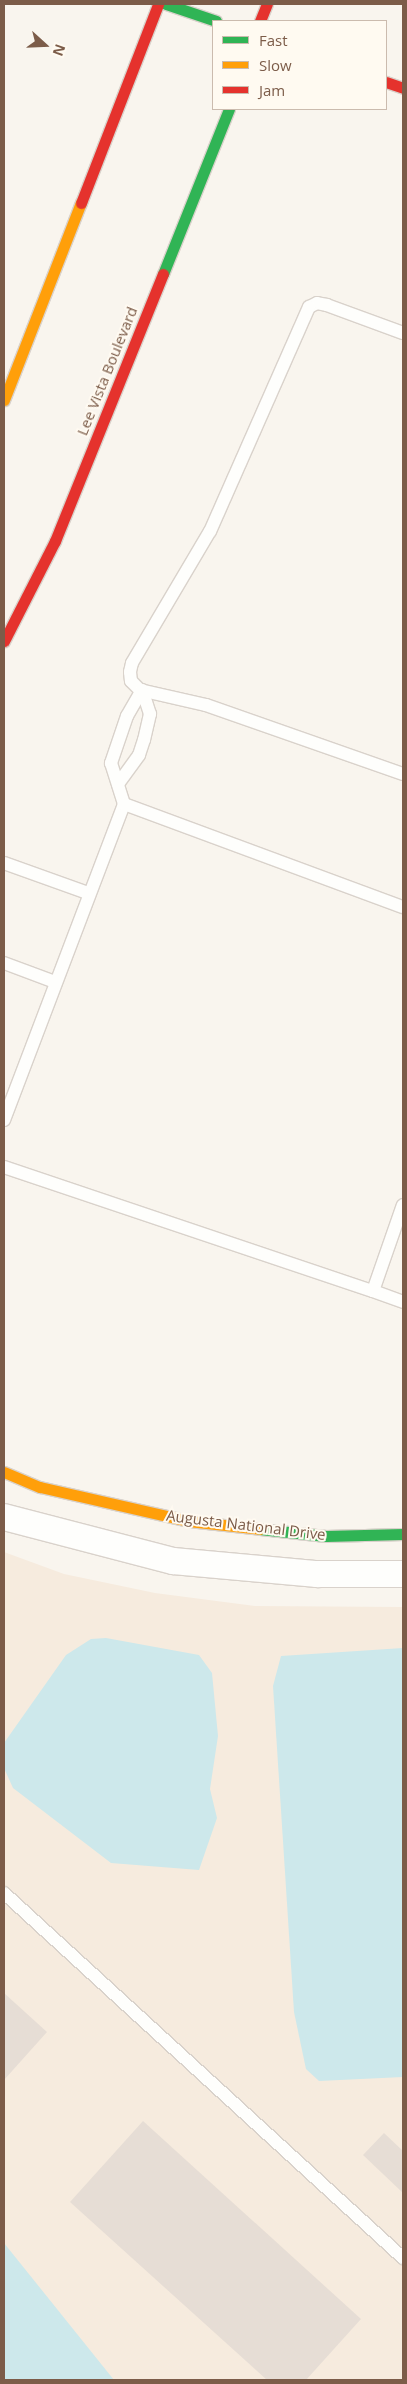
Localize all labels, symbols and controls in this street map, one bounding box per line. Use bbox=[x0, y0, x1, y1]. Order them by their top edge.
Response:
north arrow bbox=[20, 20, 70, 70]
legend bbox=[212, 20, 387, 110]
text: Fast bbox=[259, 30, 288, 50]
text: N bbox=[49, 42, 70, 59]
text: Slow bbox=[259, 55, 292, 75]
text: Jam bbox=[259, 80, 285, 100]
street label: Lee Vista Boulevard bbox=[73, 304, 141, 438]
street label: Augusta National Drive bbox=[165, 1506, 327, 1544]

